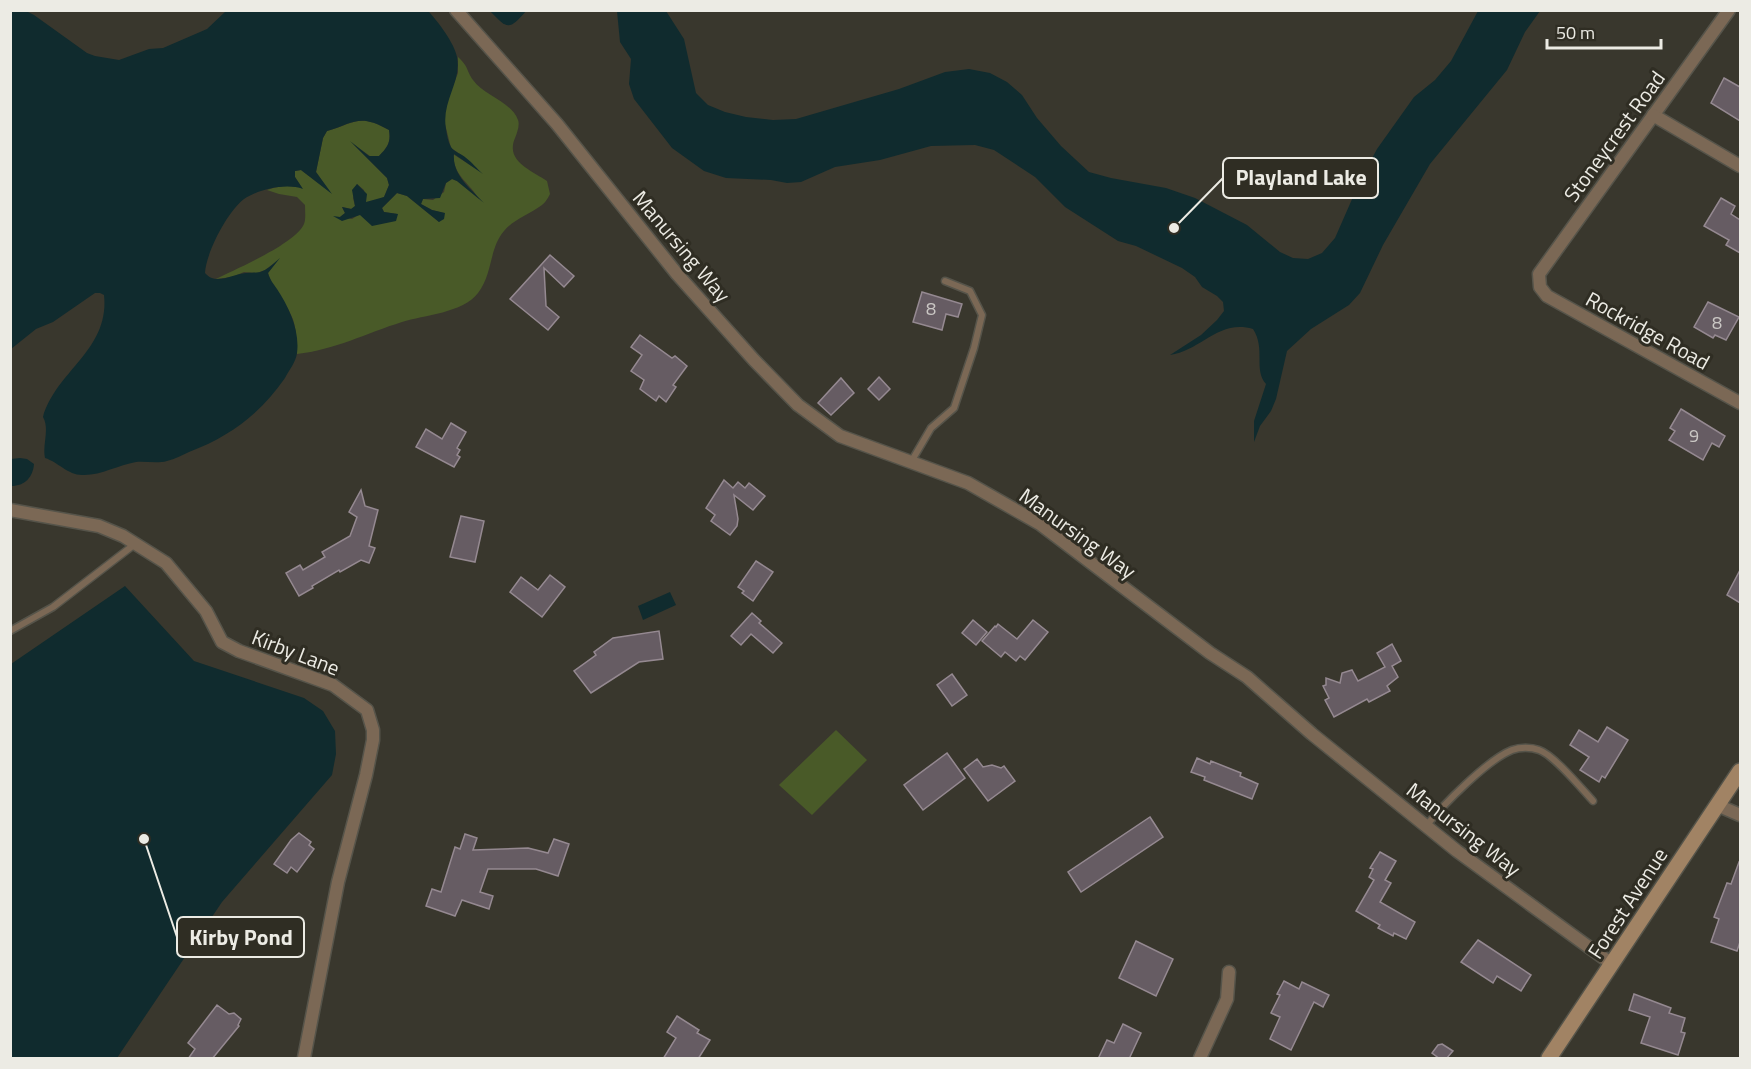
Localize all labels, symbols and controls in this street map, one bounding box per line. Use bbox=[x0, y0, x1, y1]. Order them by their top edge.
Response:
scale bar bbox=[1547, 12, 1661, 50]
text: 50 m bbox=[1556, 19, 1595, 46]
street label: Stoneycrest Road bbox=[1555, 64, 1673, 208]
callout: Playland Lake bbox=[1223, 158, 1378, 198]
text: Playland Lake bbox=[1235, 160, 1367, 194]
street label: Manursing Way bbox=[625, 183, 739, 309]
street label: Rockridge Road bbox=[1580, 283, 1716, 377]
house number: 8 bbox=[926, 295, 936, 322]
house number: 8 bbox=[1712, 309, 1722, 336]
house number: 9 bbox=[1689, 422, 1699, 449]
street label: Manursing Way bbox=[1013, 480, 1143, 586]
street label: Kirby Lane bbox=[247, 621, 345, 683]
street label: Manursing Way bbox=[1400, 774, 1528, 884]
street label: Forest Avenue bbox=[1579, 841, 1675, 965]
callout: Kirby Pond bbox=[177, 917, 304, 957]
text: Kirby Pond bbox=[189, 920, 293, 954]

